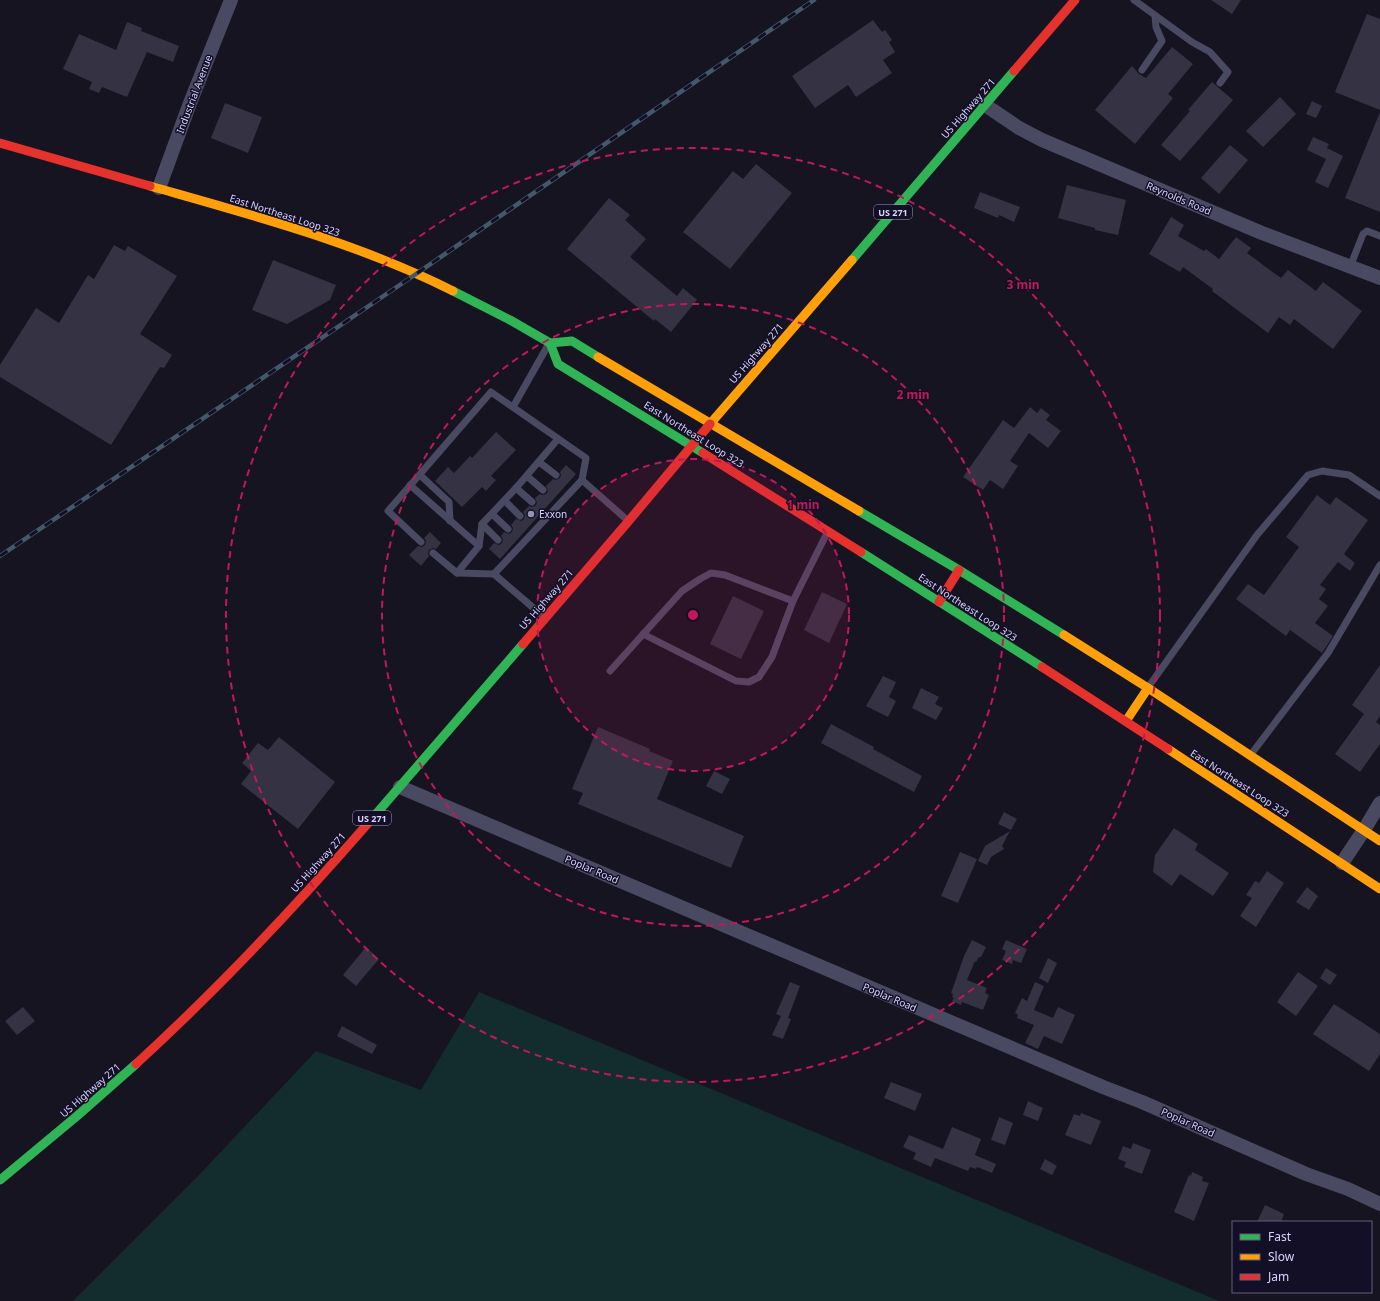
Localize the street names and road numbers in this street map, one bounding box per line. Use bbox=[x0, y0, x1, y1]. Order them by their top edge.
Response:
street label: Industrial Avenue bbox=[173, 52, 216, 135]
street label: US Highway 271 bbox=[938, 75, 998, 141]
street label: Reynolds Road bbox=[1144, 178, 1214, 218]
street label: East Northeast Loop 323 bbox=[228, 191, 342, 240]
road number: US 271 bbox=[874, 205, 912, 219]
street label: US Highway 271 bbox=[726, 320, 786, 386]
street label: East Northeast Loop 323 bbox=[641, 398, 747, 471]
street label: US Highway 271 bbox=[516, 566, 576, 632]
street label: East Northeast Loop 323 bbox=[916, 570, 1020, 644]
street label: East Northeast Loop 323 bbox=[1188, 746, 1292, 820]
road number: US 271 bbox=[353, 811, 391, 825]
street label: US Highway 271 bbox=[287, 829, 349, 895]
street label: Poplar Road bbox=[563, 851, 621, 887]
street label: Poplar Road bbox=[861, 979, 919, 1015]
street label: US Highway 271 bbox=[57, 1060, 123, 1120]
street label: Poplar Road bbox=[1159, 1104, 1217, 1140]

